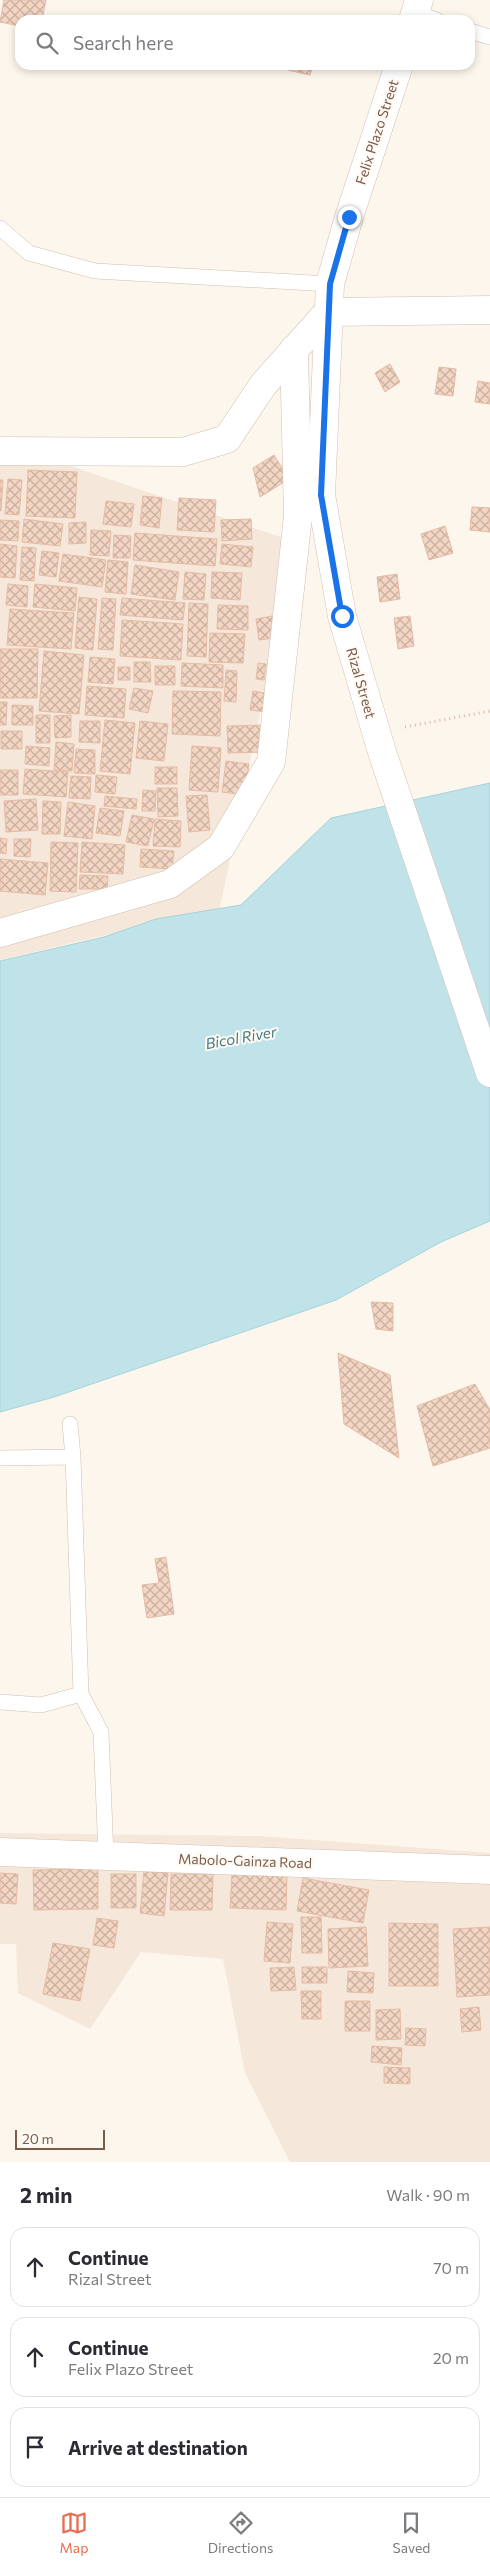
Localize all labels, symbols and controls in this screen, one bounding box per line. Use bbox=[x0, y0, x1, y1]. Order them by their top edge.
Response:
search box bbox=[15, 15, 475, 70]
icon: search bbox=[33, 29, 61, 57]
text: Search here bbox=[73, 31, 173, 54]
street label: Felix Plazo Street bbox=[352, 77, 402, 187]
route end bbox=[338, 206, 361, 229]
route start bbox=[331, 605, 354, 628]
street label: Rizal Street bbox=[343, 645, 380, 721]
water label: Bicol River bbox=[204, 1022, 279, 1052]
street label: Mabolo-Gainza Road bbox=[178, 1850, 312, 1871]
scale bar bbox=[15, 2127, 105, 2150]
text: 20 m bbox=[22, 2130, 54, 2147]
text: 2 min bbox=[20, 2182, 72, 2207]
text: Walk · 90 m bbox=[386, 2185, 470, 2204]
text: Continue bbox=[68, 2246, 148, 2269]
icon: ahead bbox=[21, 2253, 49, 2281]
text: 70 m bbox=[433, 2258, 469, 2277]
text: Rizal Street bbox=[68, 2269, 152, 2288]
text: Continue bbox=[68, 2336, 148, 2359]
icon: ahead bbox=[21, 2343, 49, 2371]
text: 20 m bbox=[433, 2348, 469, 2367]
text: Felix Plazo Street bbox=[68, 2359, 193, 2378]
icon: arrive bbox=[21, 2433, 49, 2461]
text: Arrive at destination bbox=[68, 2436, 248, 2459]
tab: Map bbox=[60, 2509, 88, 2556]
tab: Directions bbox=[208, 2509, 273, 2556]
tab: Saved bbox=[393, 2509, 430, 2556]

